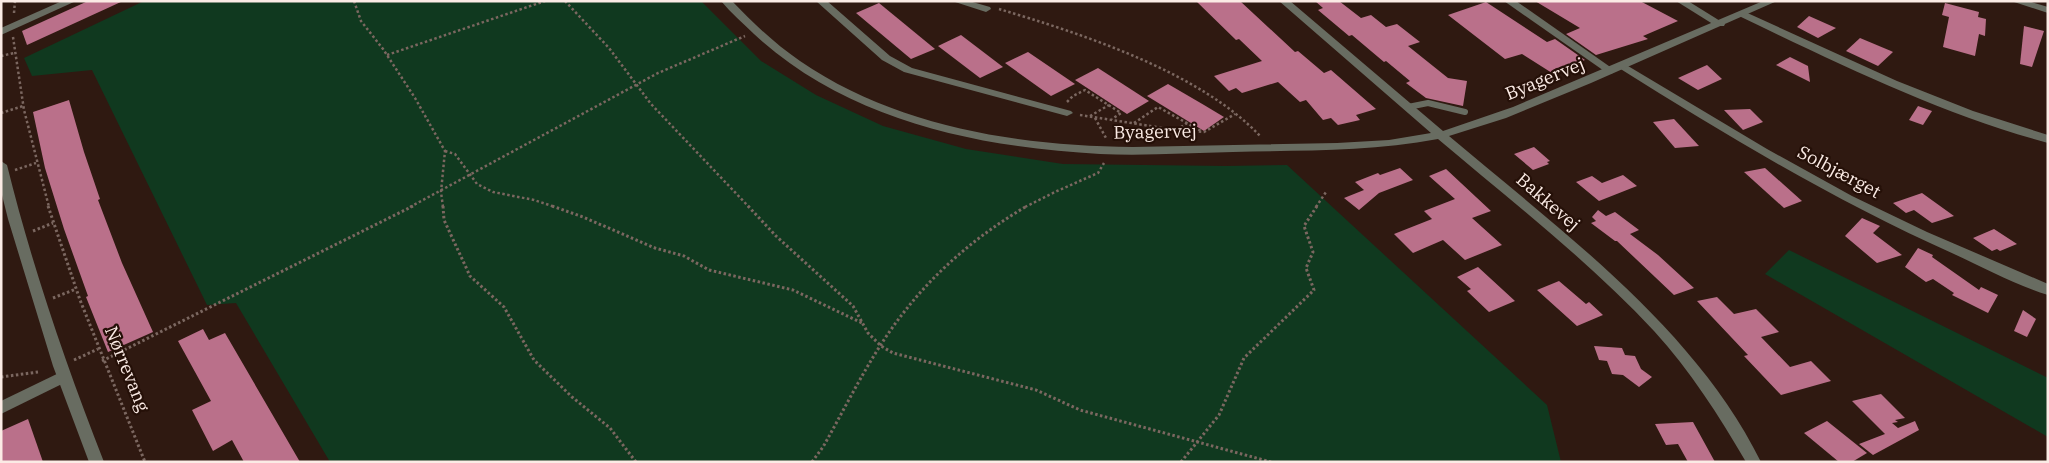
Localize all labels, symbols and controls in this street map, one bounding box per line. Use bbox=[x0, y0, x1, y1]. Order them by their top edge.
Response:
street label: Byagervej bbox=[1502, 52, 1588, 105]
street label: Byagervej bbox=[1113, 119, 1197, 144]
street label: Solbjærget bbox=[1794, 140, 1885, 203]
street label: Bakkevej bbox=[1512, 168, 1585, 236]
street label: Nørrevang bbox=[100, 323, 155, 415]

